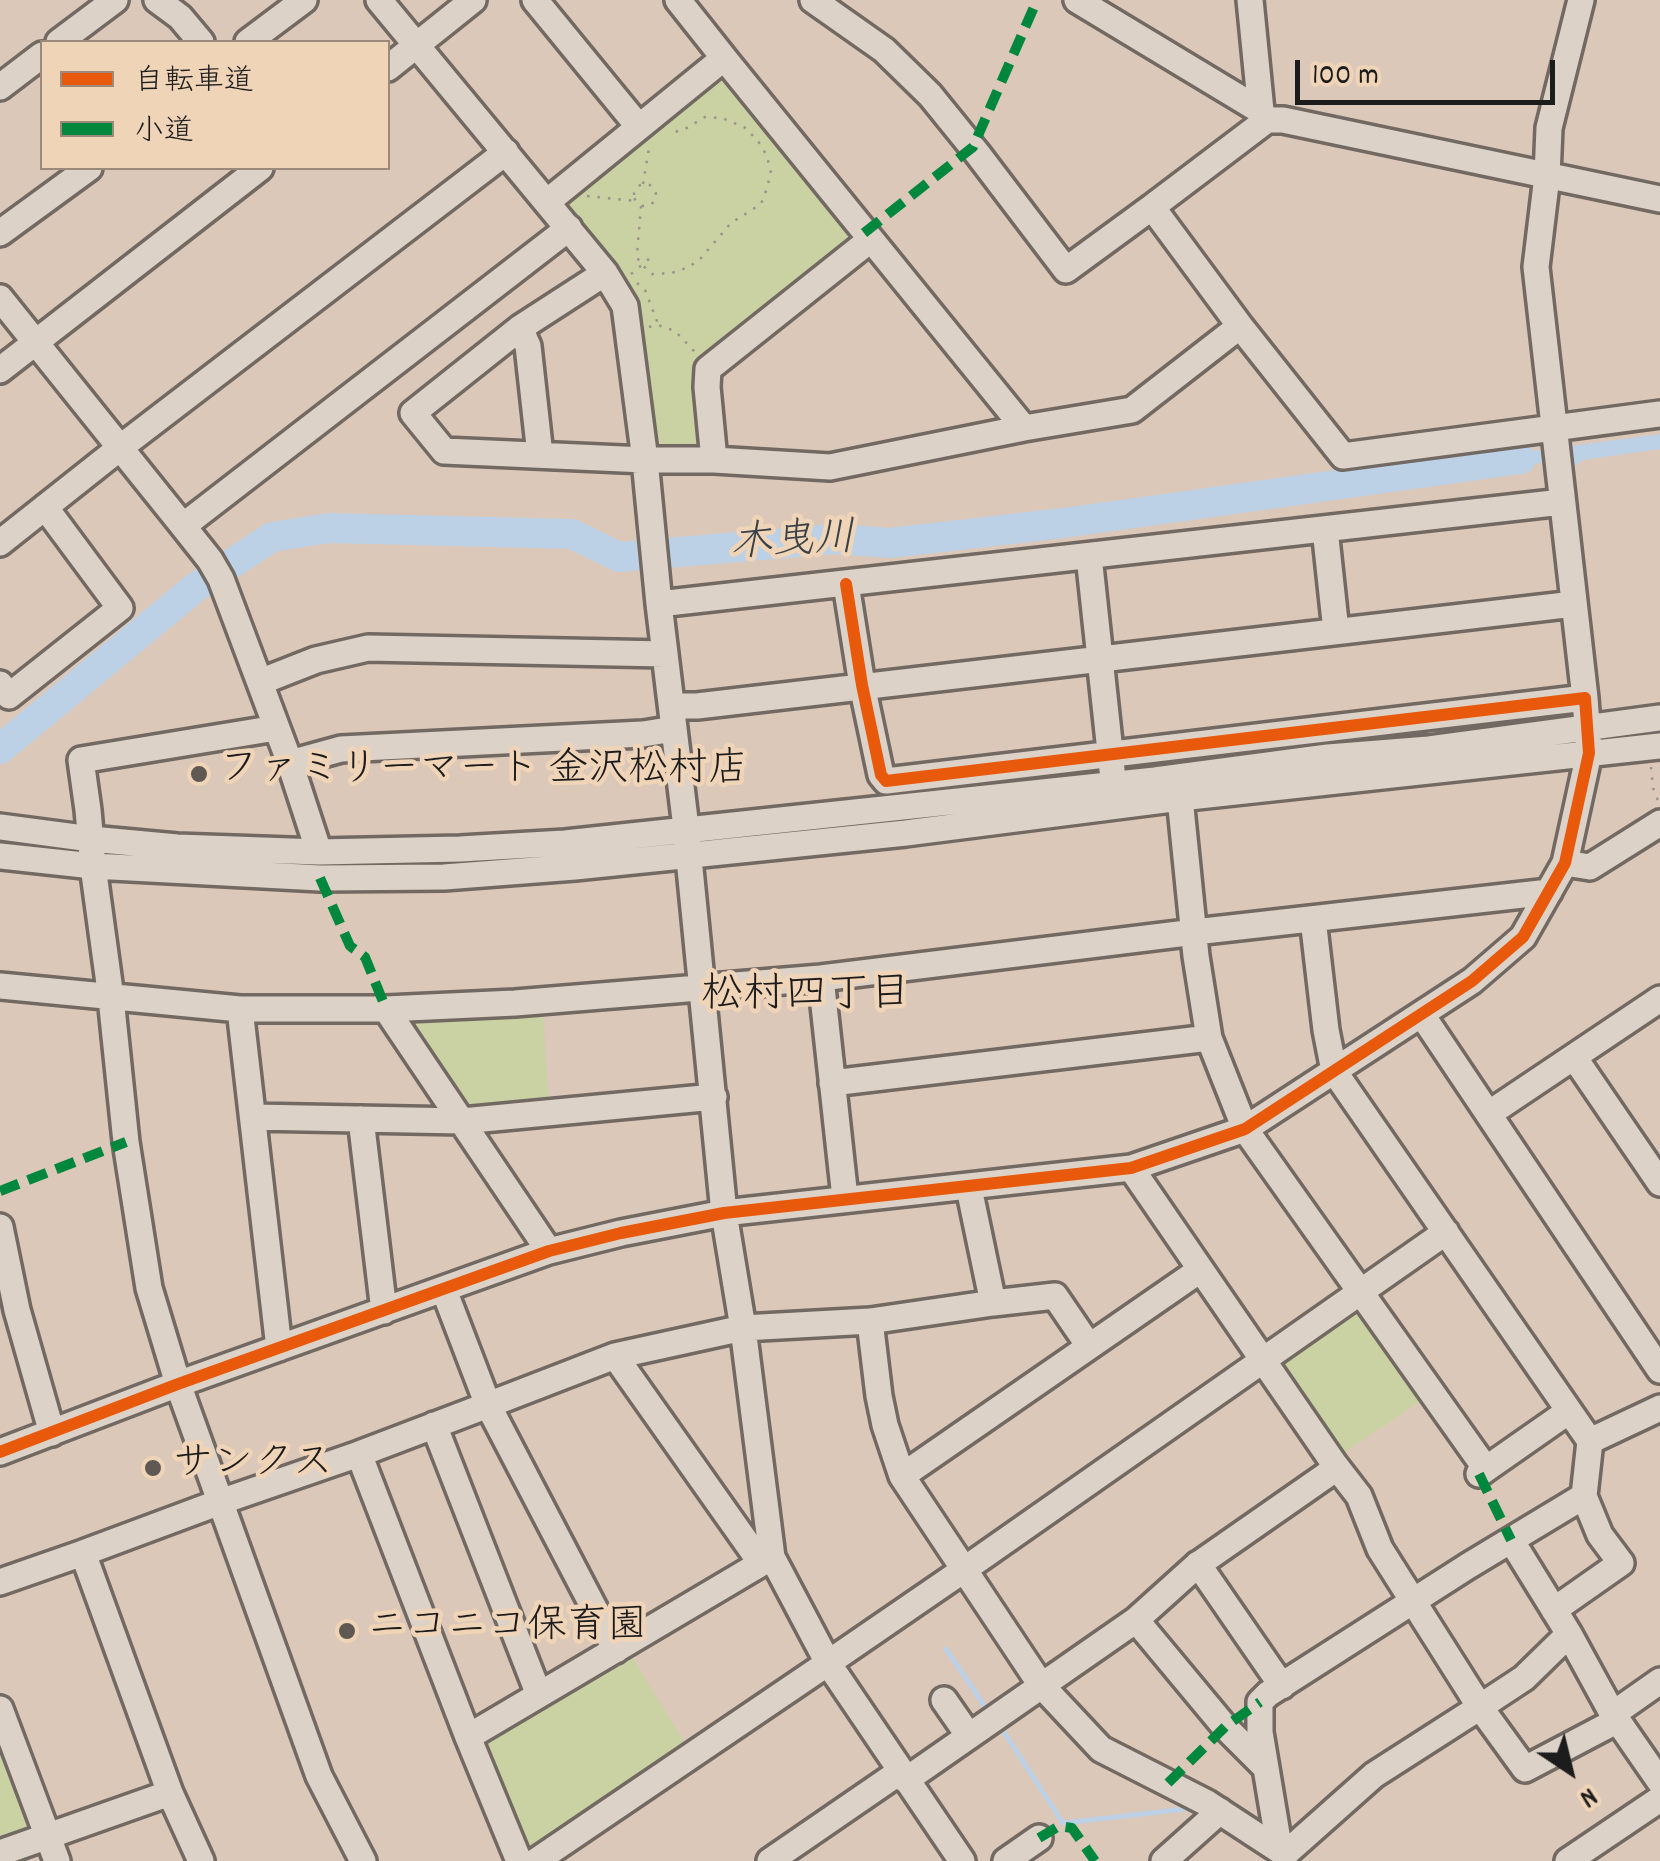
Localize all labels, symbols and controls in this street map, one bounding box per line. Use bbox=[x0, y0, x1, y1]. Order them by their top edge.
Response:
legend bbox=[40, 40, 390, 170]
scale bar bbox=[1300, 40, 1560, 102]
text: 100 m bbox=[1312, 56, 1379, 99]
text: 自転車道 bbox=[134, 62, 254, 105]
text: 小道 bbox=[134, 112, 194, 155]
water label: 木曳川 bbox=[729, 518, 857, 574]
place label: ファミリーマート 金沢松村店 bbox=[219, 750, 748, 798]
marker: ファミリーマート 金沢松村店 bbox=[188, 763, 210, 785]
district label: 松村四丁目 bbox=[701, 974, 911, 1024]
place label: サンクス bbox=[173, 1444, 333, 1492]
marker: サンクス bbox=[142, 1457, 164, 1479]
place label: ニコニコ保育園 bbox=[367, 1607, 647, 1655]
marker: ニコニコ保育園 bbox=[336, 1620, 358, 1642]
north arrow bbox=[1520, 1721, 1620, 1821]
text: N bbox=[1570, 1775, 1604, 1816]

